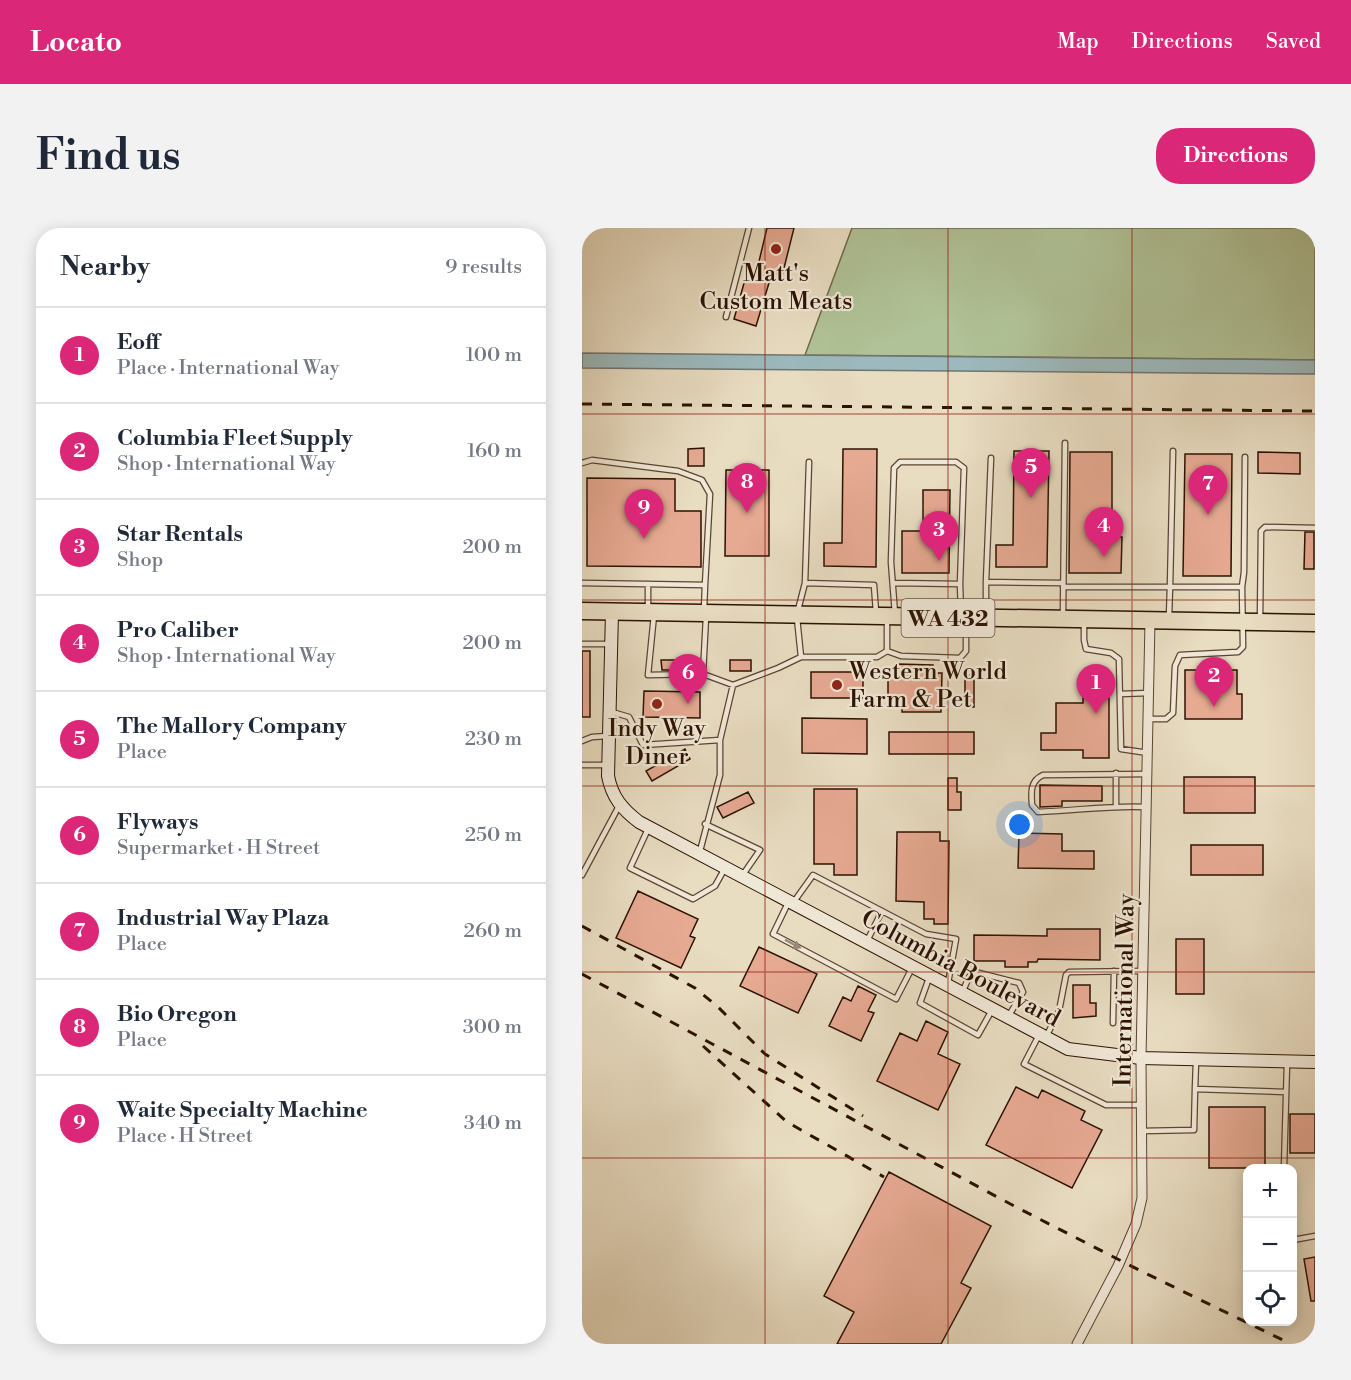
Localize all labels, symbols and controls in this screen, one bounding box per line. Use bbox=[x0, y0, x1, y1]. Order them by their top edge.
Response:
text: Locato bbox=[30, 25, 122, 60]
text: Map bbox=[1057, 29, 1099, 55]
text: Directions bbox=[1132, 29, 1233, 55]
text: Saved bbox=[1266, 29, 1321, 55]
button: Directions bbox=[1156, 128, 1315, 184]
text: Find us bbox=[36, 130, 180, 183]
marker: Matt's Custom Meats bbox=[769, 242, 783, 256]
text: Nearby bbox=[60, 251, 150, 283]
text: 9 results bbox=[445, 255, 522, 280]
place label: Matt's Custom Meats bbox=[699, 259, 853, 317]
text: Eoff bbox=[117, 329, 159, 356]
text: 1 bbox=[75, 343, 84, 368]
text: 100 m bbox=[466, 343, 522, 368]
text: Place · International Way bbox=[117, 356, 340, 381]
text: Columbia Fleet Supply bbox=[117, 425, 352, 452]
text: 2 bbox=[73, 439, 86, 464]
text: 160 m bbox=[467, 439, 522, 464]
pin: 5 bbox=[1012, 448, 1050, 498]
text: Shop · International Way bbox=[117, 452, 336, 477]
pin: 8 bbox=[728, 464, 766, 513]
pin: 7 bbox=[1188, 466, 1228, 515]
pin: 9 bbox=[624, 490, 664, 539]
pin: 4 bbox=[1084, 508, 1124, 557]
pin: 3 bbox=[920, 512, 958, 561]
text: Star Rentals bbox=[117, 521, 243, 548]
text: 3 bbox=[73, 535, 86, 560]
text: 200 m bbox=[462, 535, 522, 560]
text: Shop bbox=[117, 548, 163, 573]
road number: WA 432 bbox=[902, 599, 994, 637]
text: Pro Caliber bbox=[117, 617, 239, 644]
text: 4 bbox=[73, 631, 86, 656]
text: 200 m bbox=[462, 631, 522, 656]
text: Shop · International Way bbox=[117, 644, 336, 669]
pin: 6 bbox=[668, 654, 708, 704]
place label: Western World Farm & Pet bbox=[848, 657, 1007, 715]
pin: 2 bbox=[1194, 658, 1234, 707]
pin: 1 bbox=[1076, 664, 1116, 714]
marker: Western World Farm & Pet bbox=[830, 678, 844, 692]
marker: Indy Way Diner bbox=[650, 697, 664, 711]
text: The Mallory Company bbox=[117, 713, 346, 740]
place label: Indy Way Diner bbox=[608, 714, 706, 772]
text: 5 bbox=[73, 727, 86, 752]
text: 230 m bbox=[465, 727, 522, 752]
text: Place bbox=[117, 740, 167, 765]
text: Flyways bbox=[117, 809, 199, 836]
your location bbox=[1005, 810, 1034, 839]
text: 6 bbox=[73, 823, 86, 848]
text: 250 m bbox=[465, 823, 522, 848]
text: Supermarket · H Street bbox=[117, 836, 320, 861]
street label: International Way bbox=[1108, 893, 1142, 1087]
street label: Columbia Boulevard bbox=[856, 904, 1066, 1034]
text: Industrial Way Plaza bbox=[117, 905, 329, 932]
text: 7 bbox=[74, 919, 85, 944]
text: 260 m bbox=[464, 919, 522, 944]
text: Place bbox=[117, 932, 167, 957]
one-way arrow bbox=[784, 940, 801, 949]
text: Bio Oregon bbox=[117, 1001, 237, 1028]
text: 8 bbox=[73, 1015, 86, 1040]
text: 300 m bbox=[463, 1015, 522, 1040]
text: Place bbox=[117, 1028, 167, 1053]
text: Waite Specialty Machine bbox=[117, 1097, 367, 1124]
text: 9 bbox=[73, 1111, 86, 1136]
text: 340 m bbox=[464, 1111, 522, 1136]
text: Place · H Street bbox=[117, 1124, 253, 1149]
map controls bbox=[1243, 1164, 1297, 1326]
button: + bbox=[1243, 1164, 1297, 1218]
button: − bbox=[1243, 1218, 1297, 1272]
button: locate bbox=[1243, 1272, 1297, 1326]

